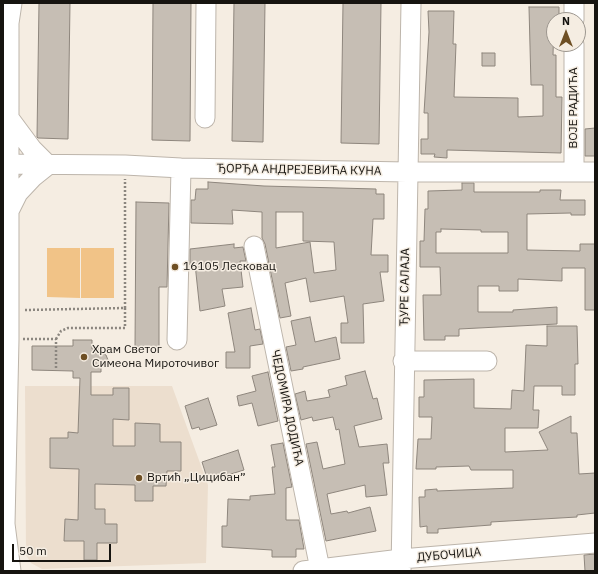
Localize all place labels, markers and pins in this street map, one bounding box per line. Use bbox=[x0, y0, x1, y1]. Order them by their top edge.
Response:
place label: 16105 Лесковац bbox=[183, 260, 276, 274]
marker: 16105 Лесковац bbox=[170, 262, 180, 272]
place label: Храм Светог Симеона Мироточивог bbox=[92, 343, 219, 371]
marker: Храм Светог Симеона Мироточивог bbox=[79, 352, 89, 362]
place label: Вртић „Цицибан” bbox=[147, 471, 246, 485]
marker: Вртић „Цицибан” bbox=[134, 473, 144, 483]

